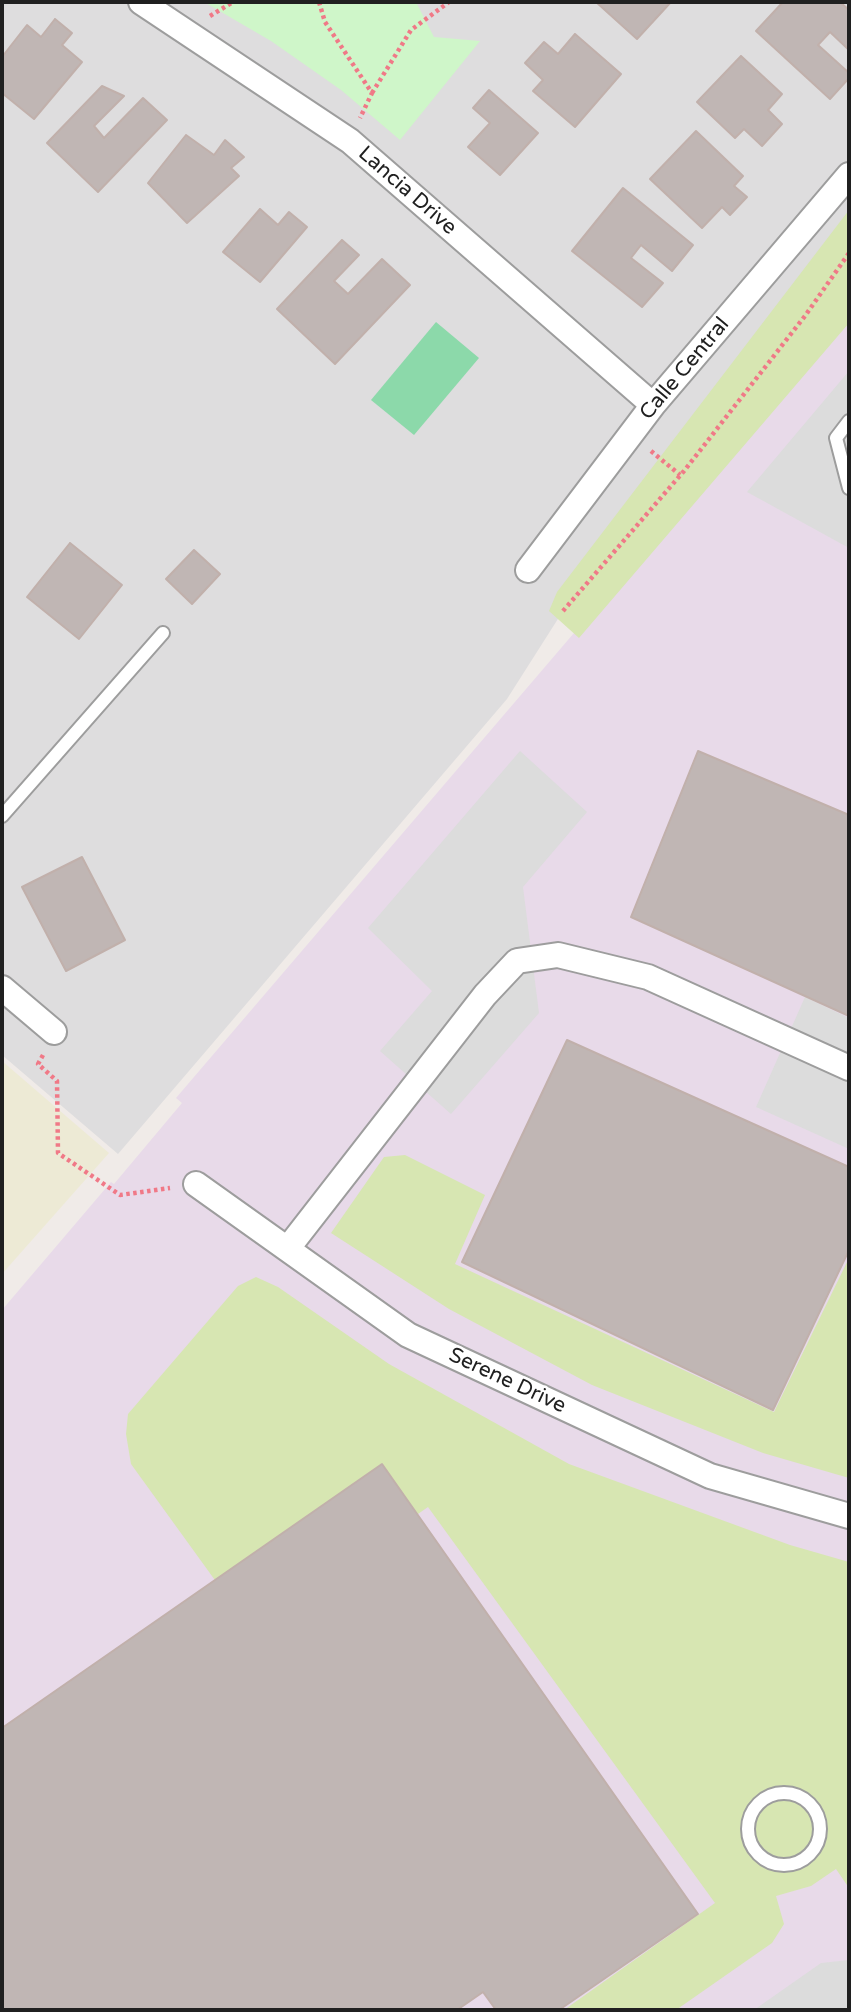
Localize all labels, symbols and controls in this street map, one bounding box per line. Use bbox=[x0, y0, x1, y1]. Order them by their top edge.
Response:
street label: Lancia Drive bbox=[353, 141, 461, 241]
street label: Calle Central bbox=[635, 313, 735, 425]
street label: Serene Drive bbox=[444, 1343, 570, 1419]

